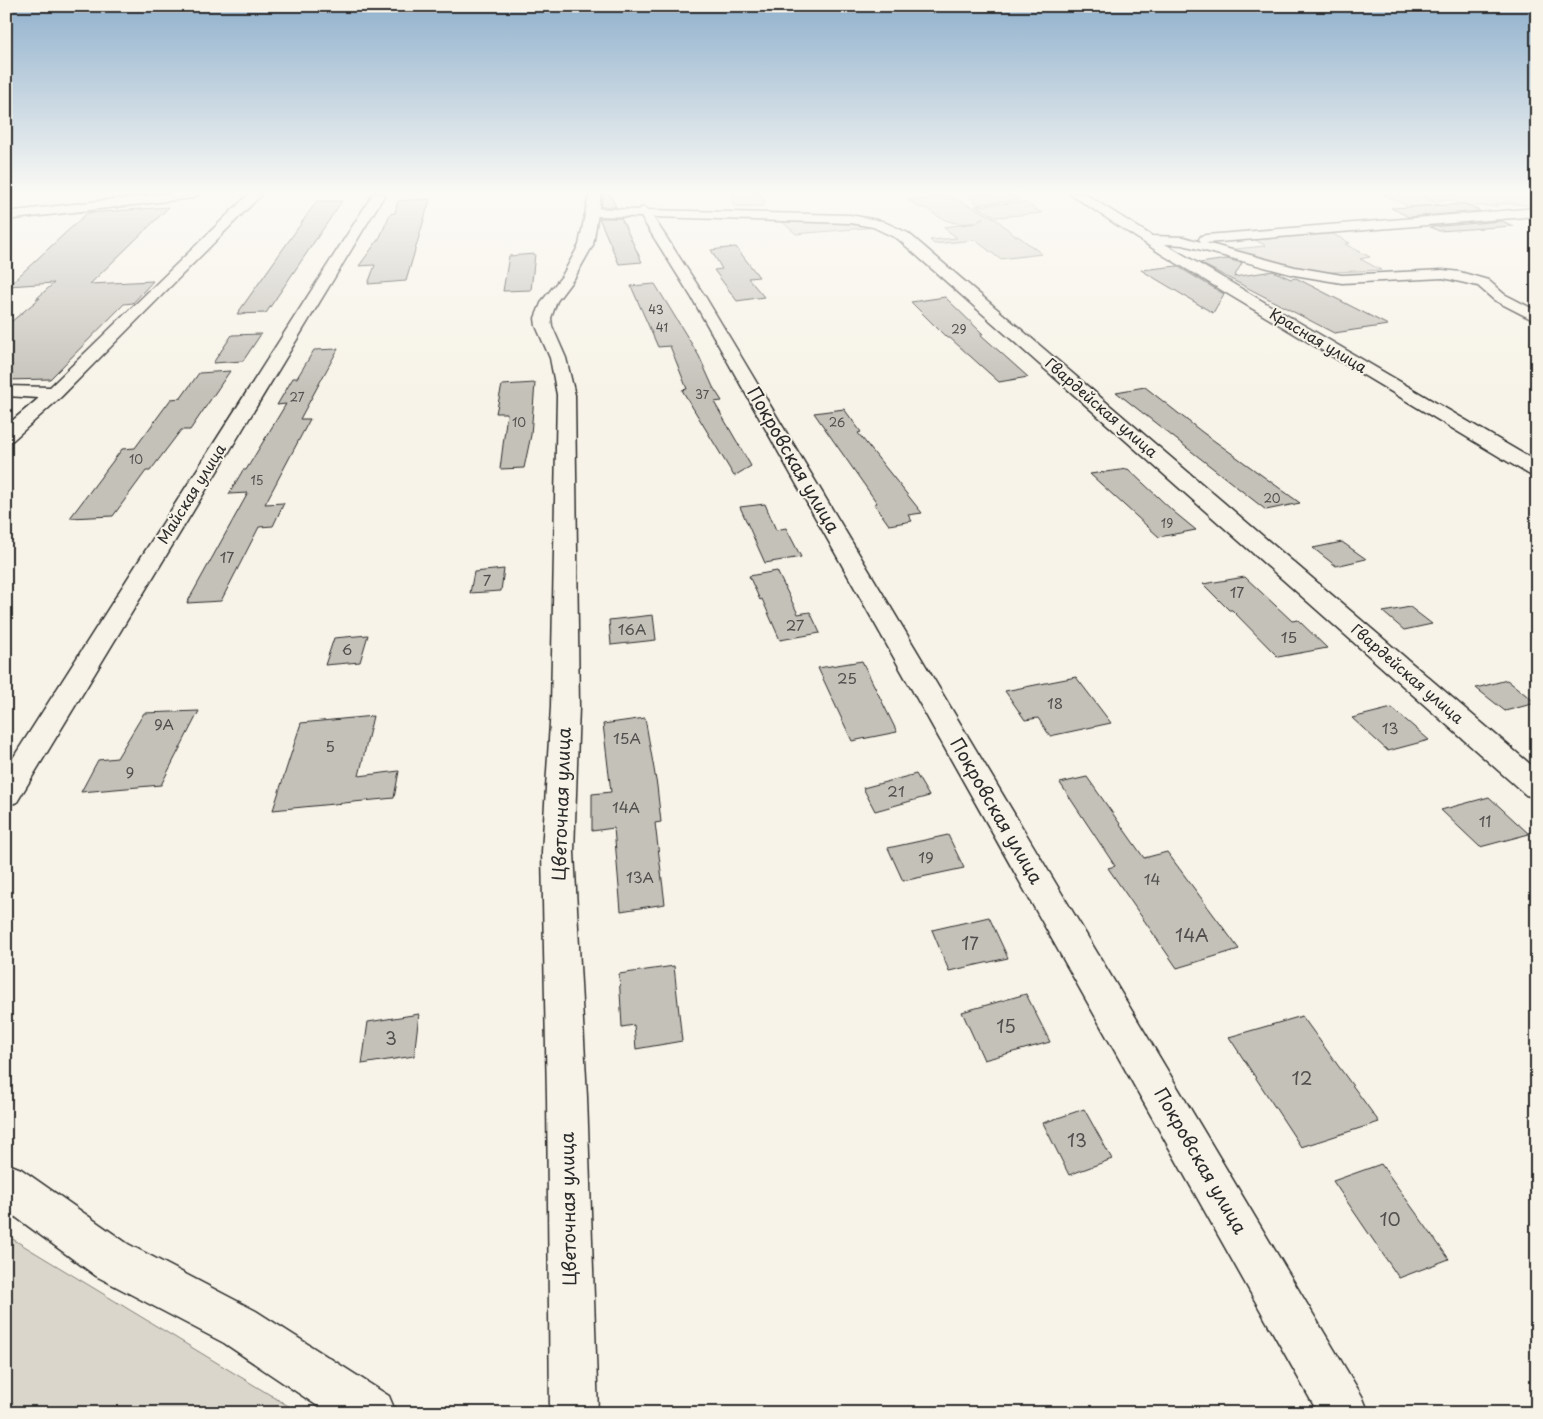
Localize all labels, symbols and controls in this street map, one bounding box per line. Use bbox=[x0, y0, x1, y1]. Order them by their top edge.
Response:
house number: 43 bbox=[648, 300, 664, 318]
street label: Красная улица bbox=[1266, 301, 1372, 378]
house number: 41 bbox=[656, 318, 668, 336]
house number: 29 bbox=[951, 320, 967, 338]
street label: Гвардейская улица bbox=[1041, 351, 1164, 463]
street label: Покровская улица bbox=[741, 381, 848, 538]
house number: 37 bbox=[695, 385, 710, 403]
house number: 27 bbox=[290, 388, 305, 406]
house number: 10 bbox=[512, 413, 526, 431]
house number: 26 bbox=[829, 413, 845, 431]
street label: Майская улица bbox=[151, 438, 231, 548]
house number: 10 bbox=[129, 450, 143, 468]
house number: 15 bbox=[250, 471, 264, 489]
house number: 20 bbox=[1263, 489, 1281, 507]
house number: 19 bbox=[1161, 514, 1173, 532]
house number: 17 bbox=[220, 545, 234, 568]
house number: 7 bbox=[483, 568, 492, 591]
house number: 17 bbox=[1230, 580, 1244, 603]
house number: 27 bbox=[786, 613, 805, 636]
house number: 16А bbox=[618, 617, 646, 640]
street label: Гвардейская улица bbox=[1347, 617, 1470, 729]
house number: 15 bbox=[1281, 625, 1297, 648]
house number: 6 bbox=[342, 637, 352, 660]
house number: 25 bbox=[837, 666, 857, 689]
house number: 18 bbox=[1047, 691, 1063, 714]
house number: 9А bbox=[154, 712, 174, 735]
house number: 13 bbox=[1382, 716, 1398, 739]
street label: Цветочная улица bbox=[544, 726, 577, 881]
house number: 15А bbox=[613, 726, 641, 749]
street label: Покровская улица bbox=[944, 732, 1051, 889]
house number: 5 bbox=[325, 734, 335, 757]
house number: 9 bbox=[126, 760, 134, 783]
house number: 21 bbox=[887, 779, 905, 802]
house number: 14А bbox=[612, 795, 640, 818]
house number: 11 bbox=[1479, 809, 1491, 832]
house number: 19 bbox=[918, 845, 934, 868]
house number: 13А bbox=[626, 865, 654, 888]
house number: 14 bbox=[1144, 867, 1160, 890]
house number: 14А bbox=[1175, 921, 1209, 948]
house number: 17 bbox=[961, 929, 979, 956]
house number: 15 bbox=[996, 1012, 1016, 1039]
house number: 3 bbox=[385, 1024, 397, 1051]
house number: 12 bbox=[1292, 1064, 1312, 1091]
street label: Покровская улица bbox=[1148, 1082, 1255, 1239]
house number: 13 bbox=[1067, 1126, 1087, 1153]
street label: Цветочная улица bbox=[553, 1131, 582, 1286]
house number: 10 bbox=[1379, 1205, 1401, 1232]

